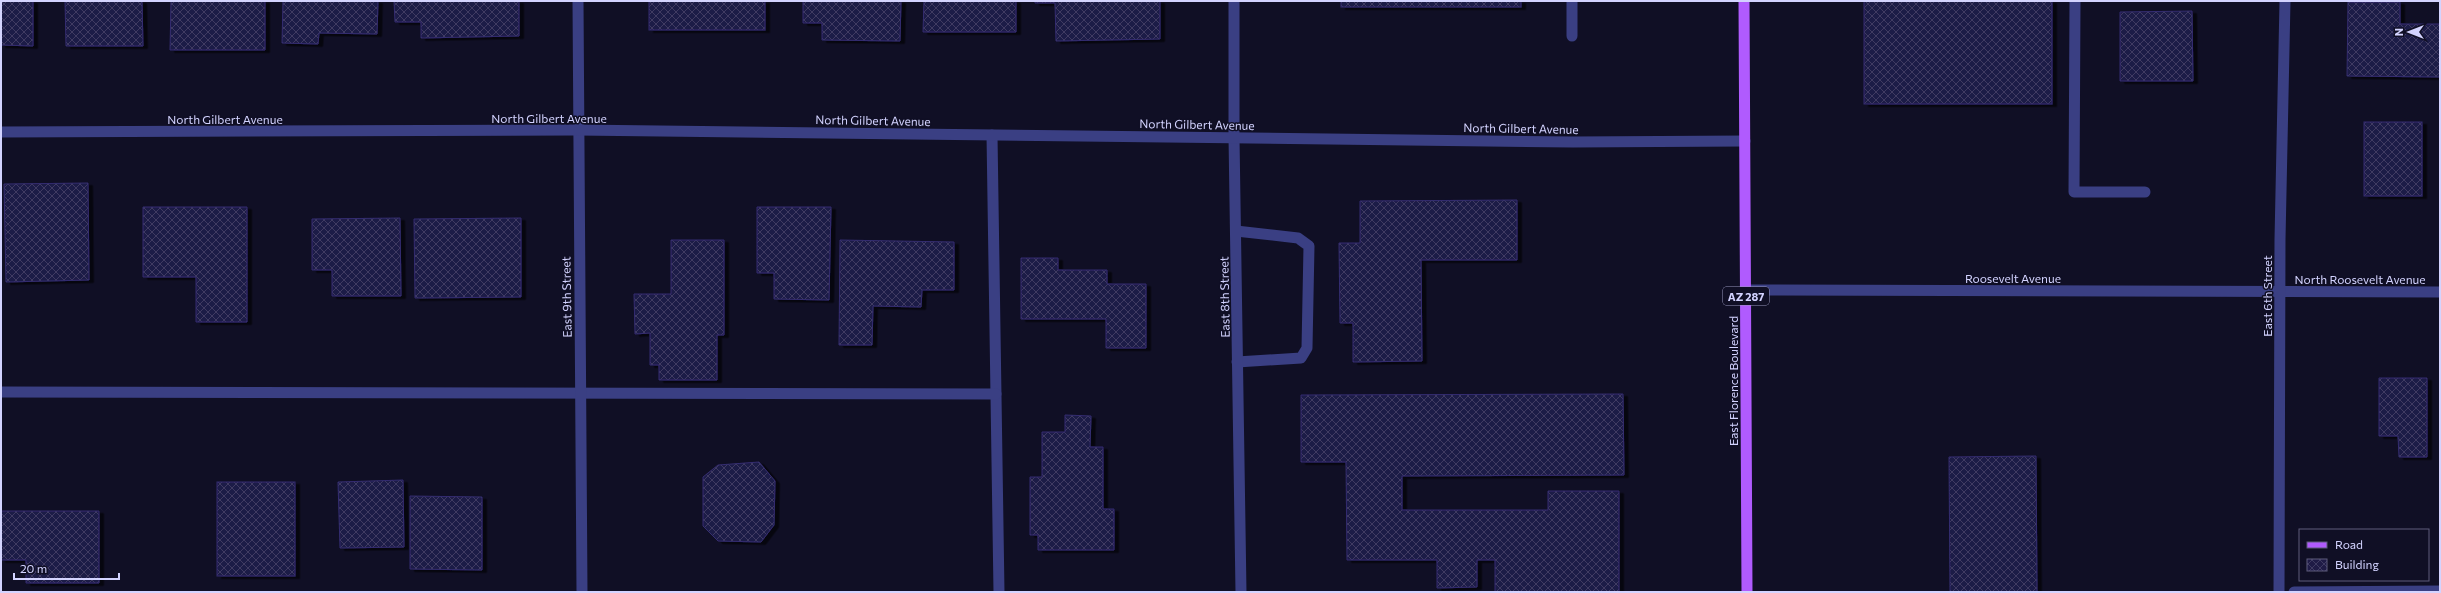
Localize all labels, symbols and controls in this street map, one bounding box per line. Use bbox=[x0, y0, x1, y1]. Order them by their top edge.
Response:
north arrow bbox=[2389, 12, 2429, 52]
text: N bbox=[2392, 28, 2405, 36]
street label: North Gilbert Avenue bbox=[491, 111, 607, 125]
street label: North Gilbert Avenue bbox=[167, 112, 283, 126]
street label: North Gilbert Avenue bbox=[815, 112, 931, 128]
street label: North Gilbert Avenue bbox=[1139, 116, 1255, 132]
street label: North Gilbert Avenue bbox=[1463, 120, 1579, 136]
street label: East 6th Street bbox=[2260, 255, 2274, 337]
street label: East 9th Street bbox=[558, 256, 574, 338]
street label: East 8th Street bbox=[1216, 256, 1232, 338]
street label: Roosevelt Avenue bbox=[1965, 271, 2061, 285]
street label: North Roosevelt Avenue bbox=[2294, 272, 2426, 286]
road number: AZ 287 bbox=[1723, 287, 1769, 305]
street label: East Florence Boulevard bbox=[1726, 316, 1740, 446]
legend bbox=[2299, 529, 2429, 581]
text: Road bbox=[2335, 537, 2363, 551]
scale bar bbox=[14, 555, 119, 581]
text: Building bbox=[2335, 557, 2379, 571]
text: 20 m bbox=[20, 561, 47, 575]

